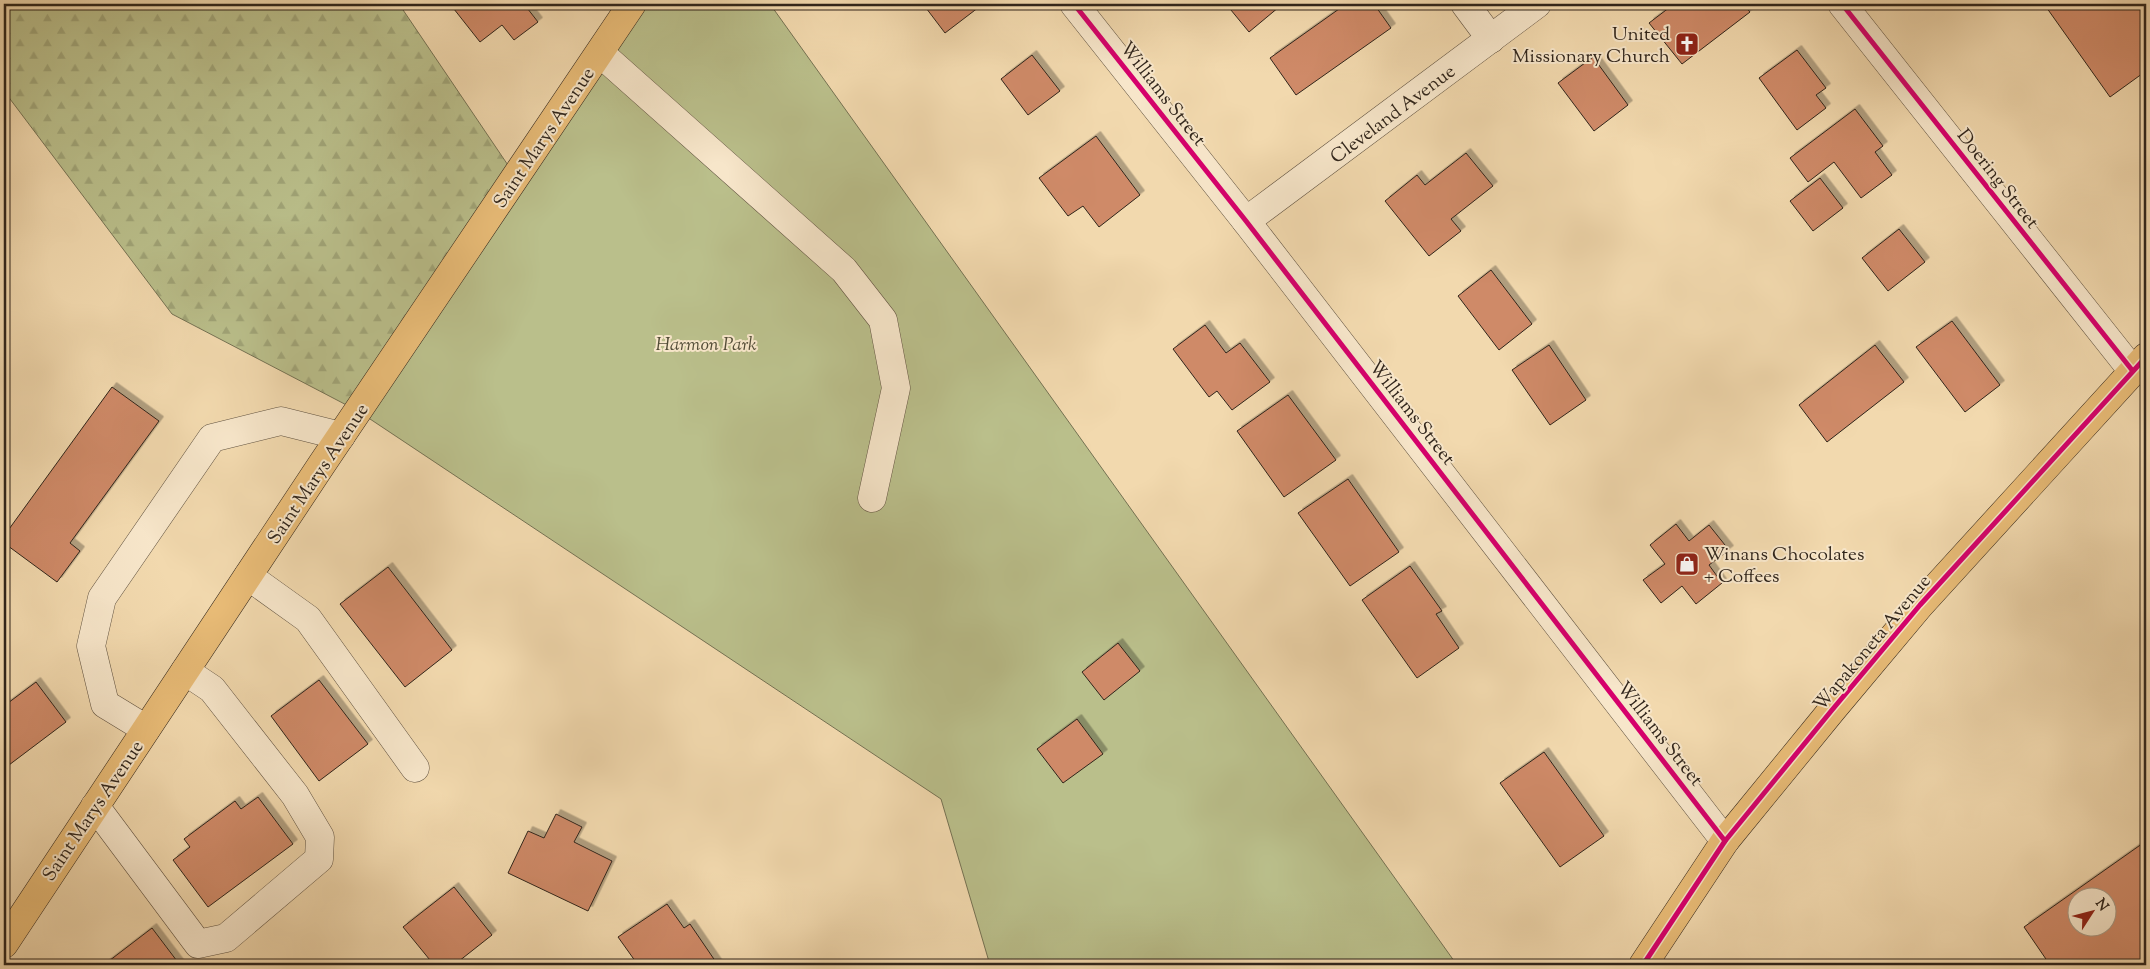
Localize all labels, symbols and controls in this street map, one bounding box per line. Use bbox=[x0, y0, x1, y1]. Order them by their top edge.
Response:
place label: United Missionary Church bbox=[1512, 22, 1670, 71]
church icon: United Missionary Church bbox=[1674, 31, 1700, 57]
street label: Williams Street bbox=[1112, 36, 1212, 153]
street label: Cleveland Avenue bbox=[1325, 59, 1462, 171]
street label: Saint Marys Avenue bbox=[488, 63, 602, 214]
street label: Doering Street bbox=[1949, 124, 2045, 236]
park label: Harmon Park bbox=[655, 332, 757, 359]
street label: Williams Street bbox=[1361, 355, 1461, 472]
street label: Saint Marys Avenue bbox=[262, 399, 376, 550]
place label: Winans Chocolates + Coffees bbox=[1704, 542, 1864, 591]
shop icon: Winans Chocolates + Coffees bbox=[1674, 551, 1700, 577]
street label: Wapakoneta Avenue bbox=[1808, 569, 1938, 718]
street label: Williams Street bbox=[1609, 676, 1709, 793]
street label: Saint Marys Avenue bbox=[37, 736, 151, 887]
north arrow bbox=[2068, 886, 2118, 936]
text: N bbox=[2090, 895, 2112, 916]

